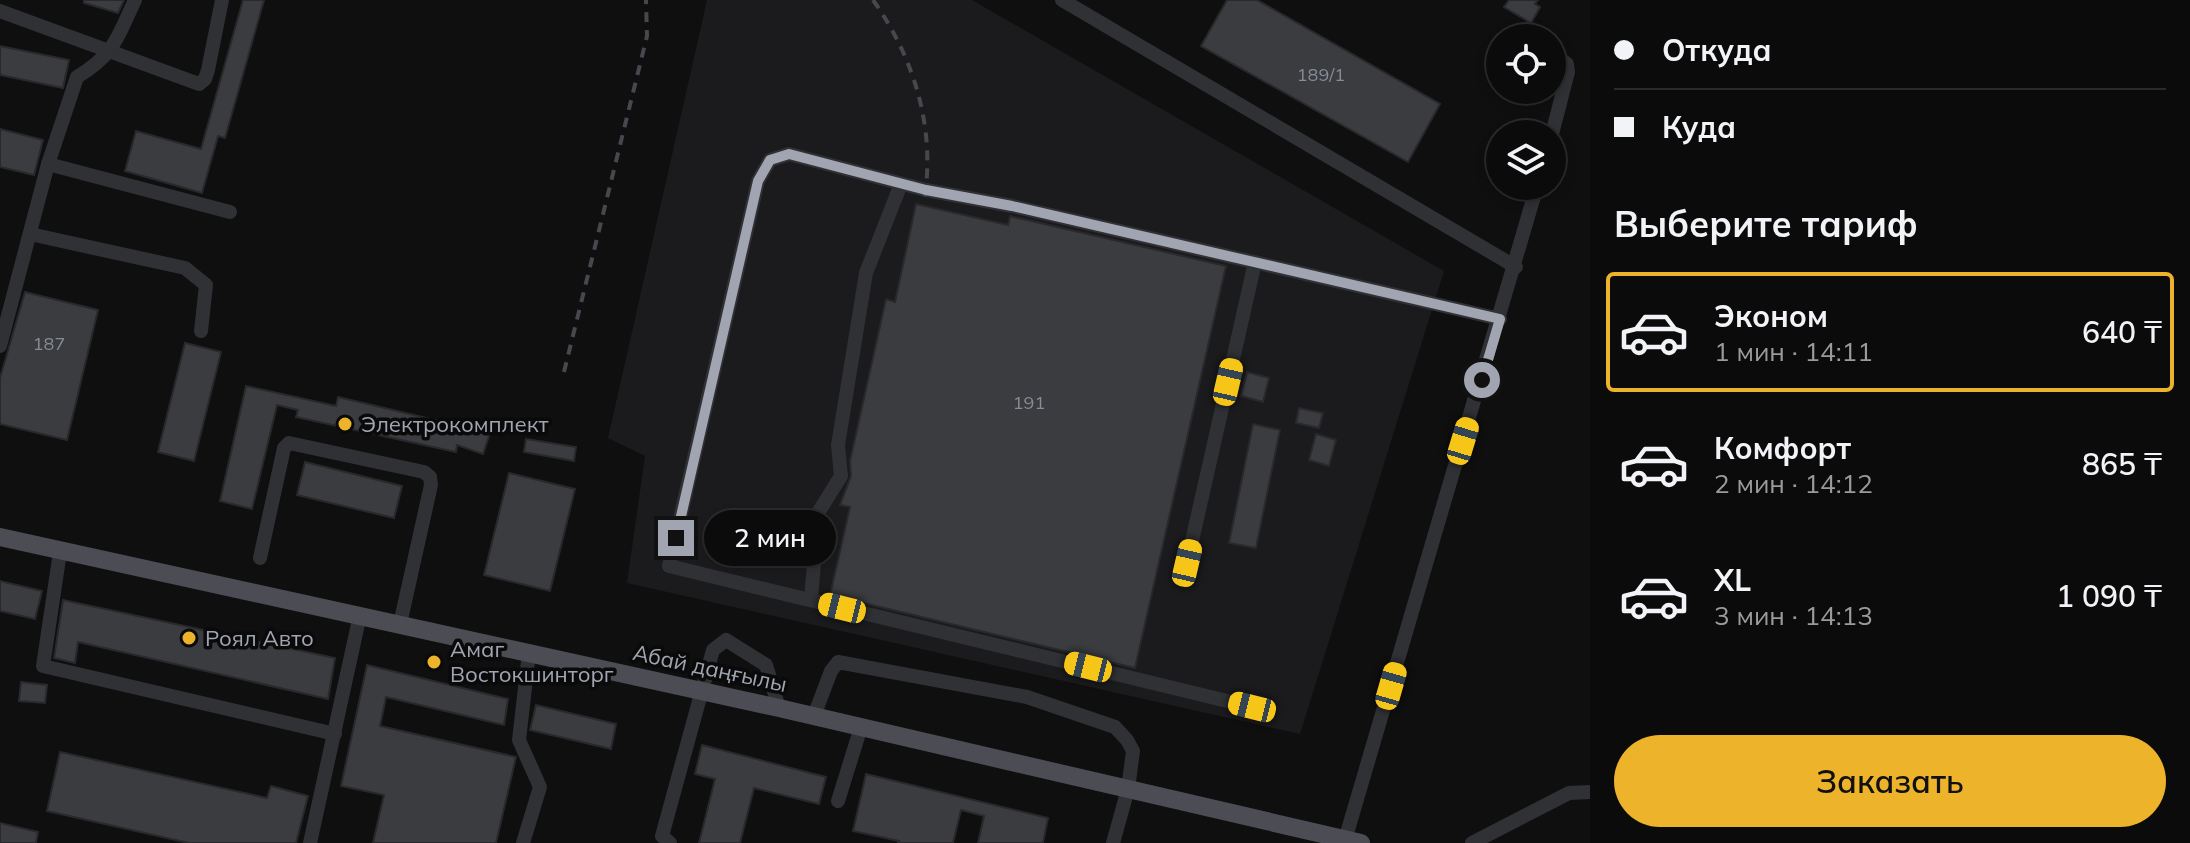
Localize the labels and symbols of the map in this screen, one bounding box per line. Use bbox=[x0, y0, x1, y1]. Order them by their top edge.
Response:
house number: 189/1 bbox=[1297, 63, 1345, 86]
house number: 187 bbox=[33, 332, 65, 355]
car bbox=[1211, 356, 1245, 408]
route start bbox=[1464, 362, 1500, 398]
house number: 191 bbox=[1013, 391, 1045, 414]
place label: Электрокомплект bbox=[361, 410, 549, 438]
marker: Электрокомплект bbox=[336, 415, 354, 433]
car bbox=[1445, 415, 1481, 467]
callout: 2 мин bbox=[704, 510, 836, 566]
route end bbox=[658, 520, 694, 556]
car bbox=[1170, 537, 1204, 589]
car bbox=[816, 591, 868, 625]
place label: Роял Авто bbox=[205, 624, 314, 652]
marker: Роял Авто bbox=[180, 629, 198, 647]
place label: Амаг Востокшинторг bbox=[450, 635, 614, 688]
street label: Абай даңғылы bbox=[630, 638, 790, 698]
car bbox=[1062, 650, 1114, 684]
marker: Амаг Востокшинторг bbox=[425, 653, 443, 671]
car bbox=[1373, 660, 1409, 712]
car bbox=[1226, 690, 1278, 724]

